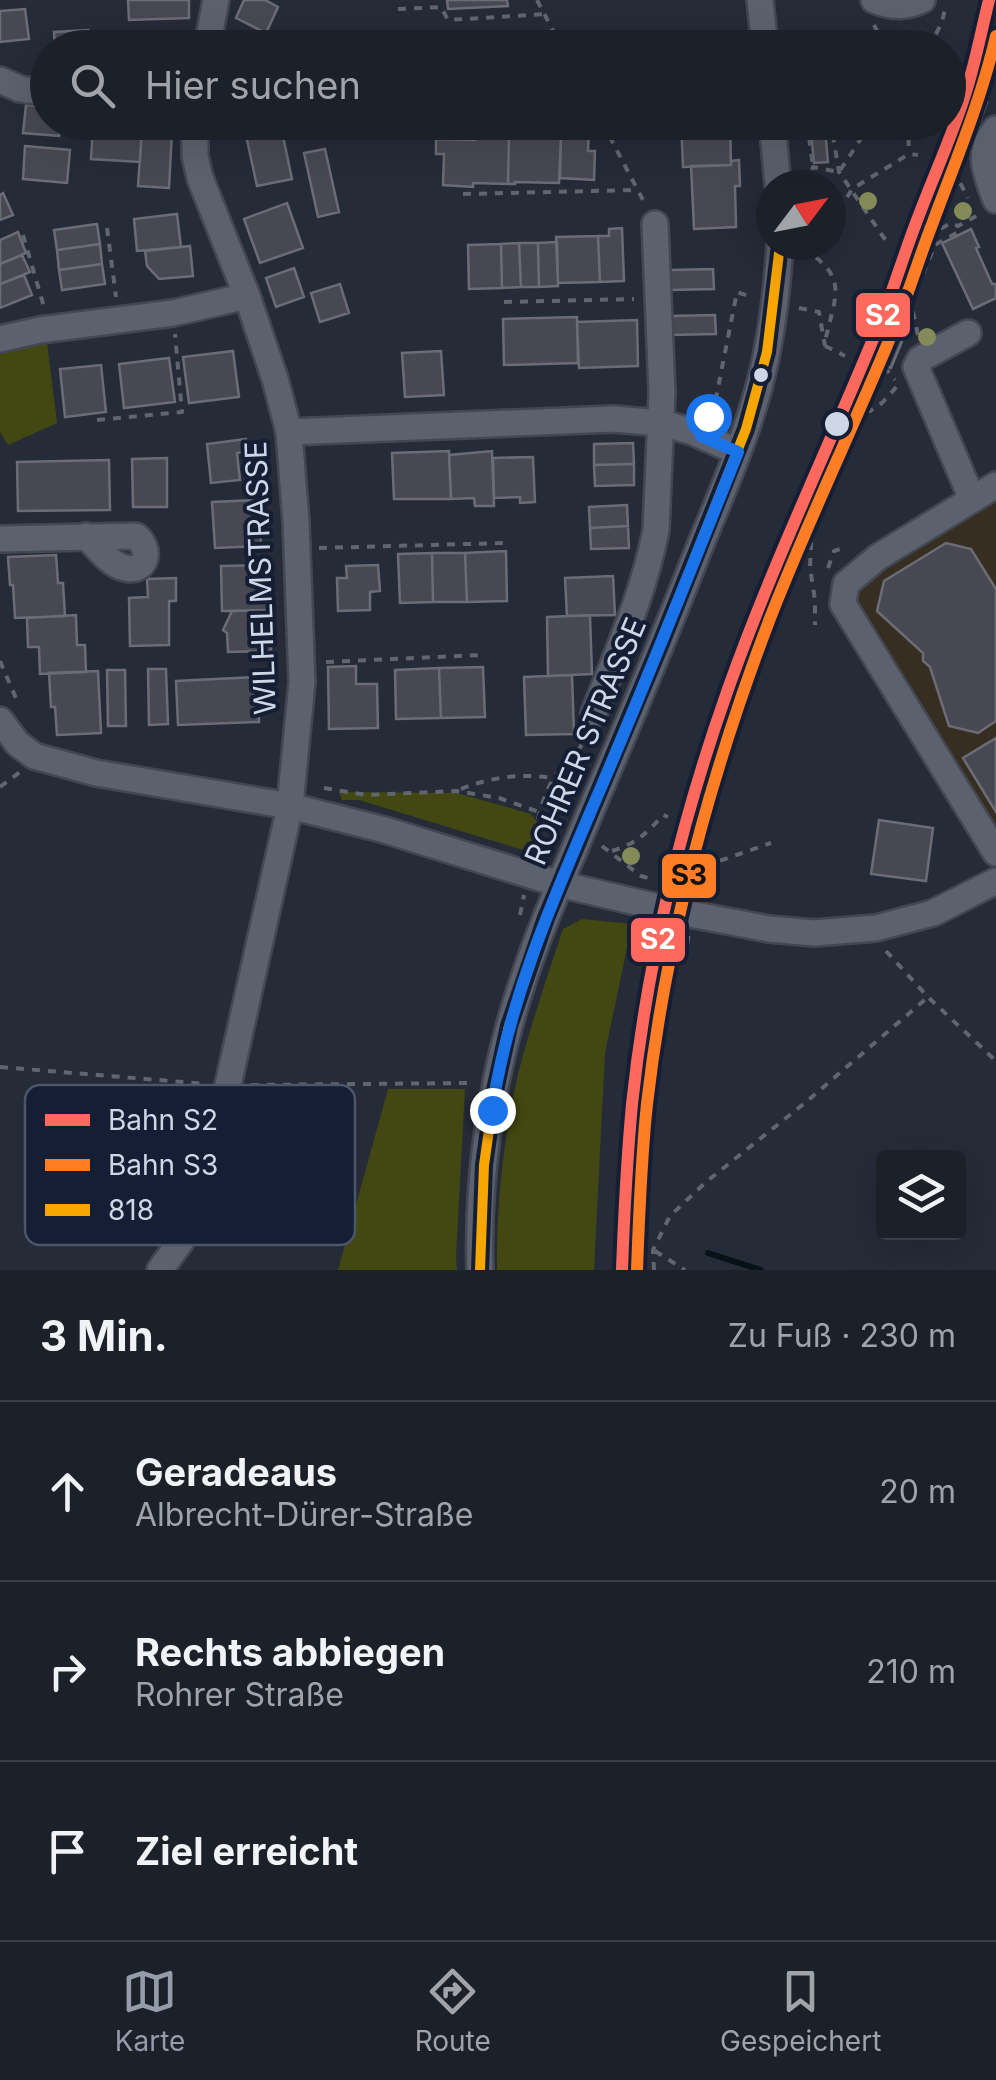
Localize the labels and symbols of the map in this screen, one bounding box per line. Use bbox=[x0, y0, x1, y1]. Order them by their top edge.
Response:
north arrow bbox=[756, 170, 846, 260]
line badge: S2 bbox=[854, 291, 912, 339]
text: S2 bbox=[865, 298, 901, 332]
unlabelled marker bbox=[751, 365, 771, 385]
route start bbox=[686, 394, 732, 440]
unlabelled marker bbox=[822, 409, 852, 439]
street label: WILHELMSTRASSE bbox=[237, 440, 283, 716]
street label: ROHRER STRASSE bbox=[517, 612, 653, 870]
line badge: S3 bbox=[660, 852, 718, 900]
text: S3 bbox=[671, 858, 707, 892]
line badge: S2 bbox=[629, 916, 687, 964]
text: S2 bbox=[640, 922, 676, 956]
legend bbox=[25, 1085, 355, 1245]
route end bbox=[470, 1088, 516, 1134]
text: Bahn S2 bbox=[108, 1103, 218, 1137]
text: Bahn S3 bbox=[108, 1148, 218, 1182]
text: 818 bbox=[108, 1193, 154, 1227]

